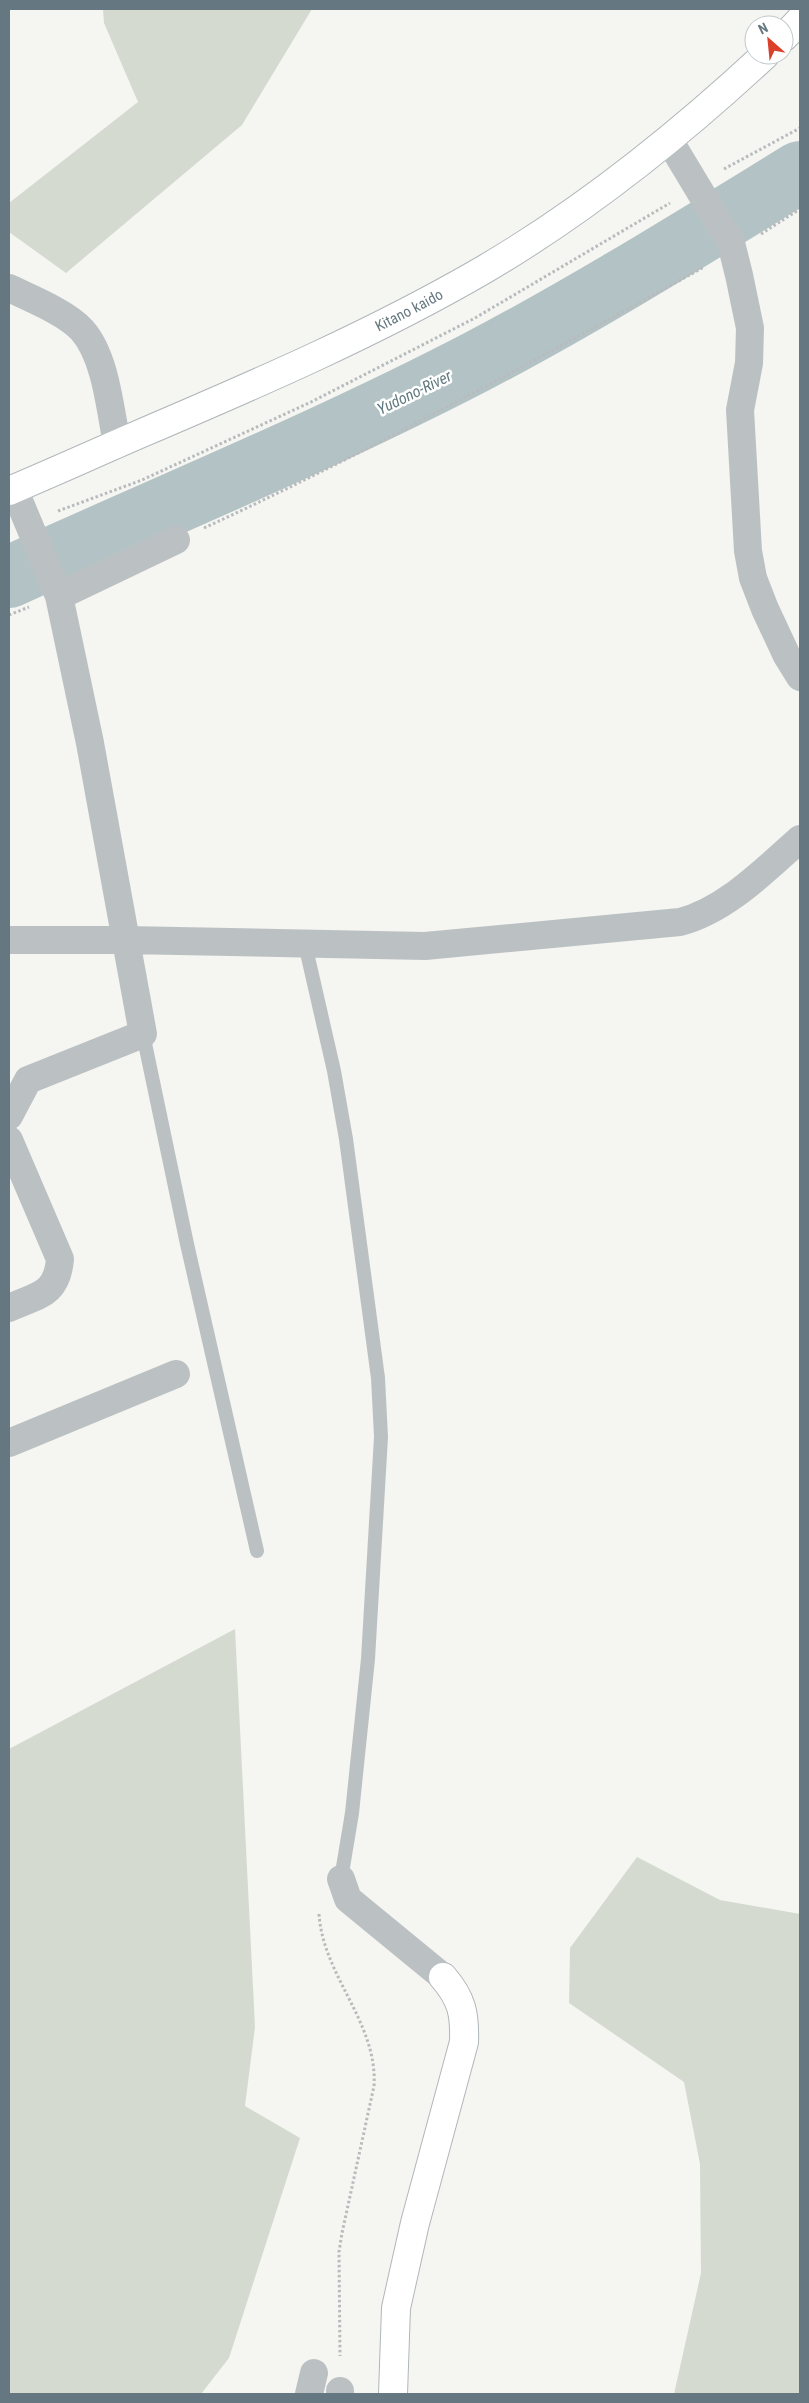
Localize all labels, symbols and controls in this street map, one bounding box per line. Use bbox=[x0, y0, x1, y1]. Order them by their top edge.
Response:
north arrow bbox=[744, 15, 794, 65]
text: N bbox=[756, 19, 771, 37]
street label: Kitano kaido bbox=[372, 285, 446, 335]
water label: Yudono-River bbox=[374, 366, 456, 419]

